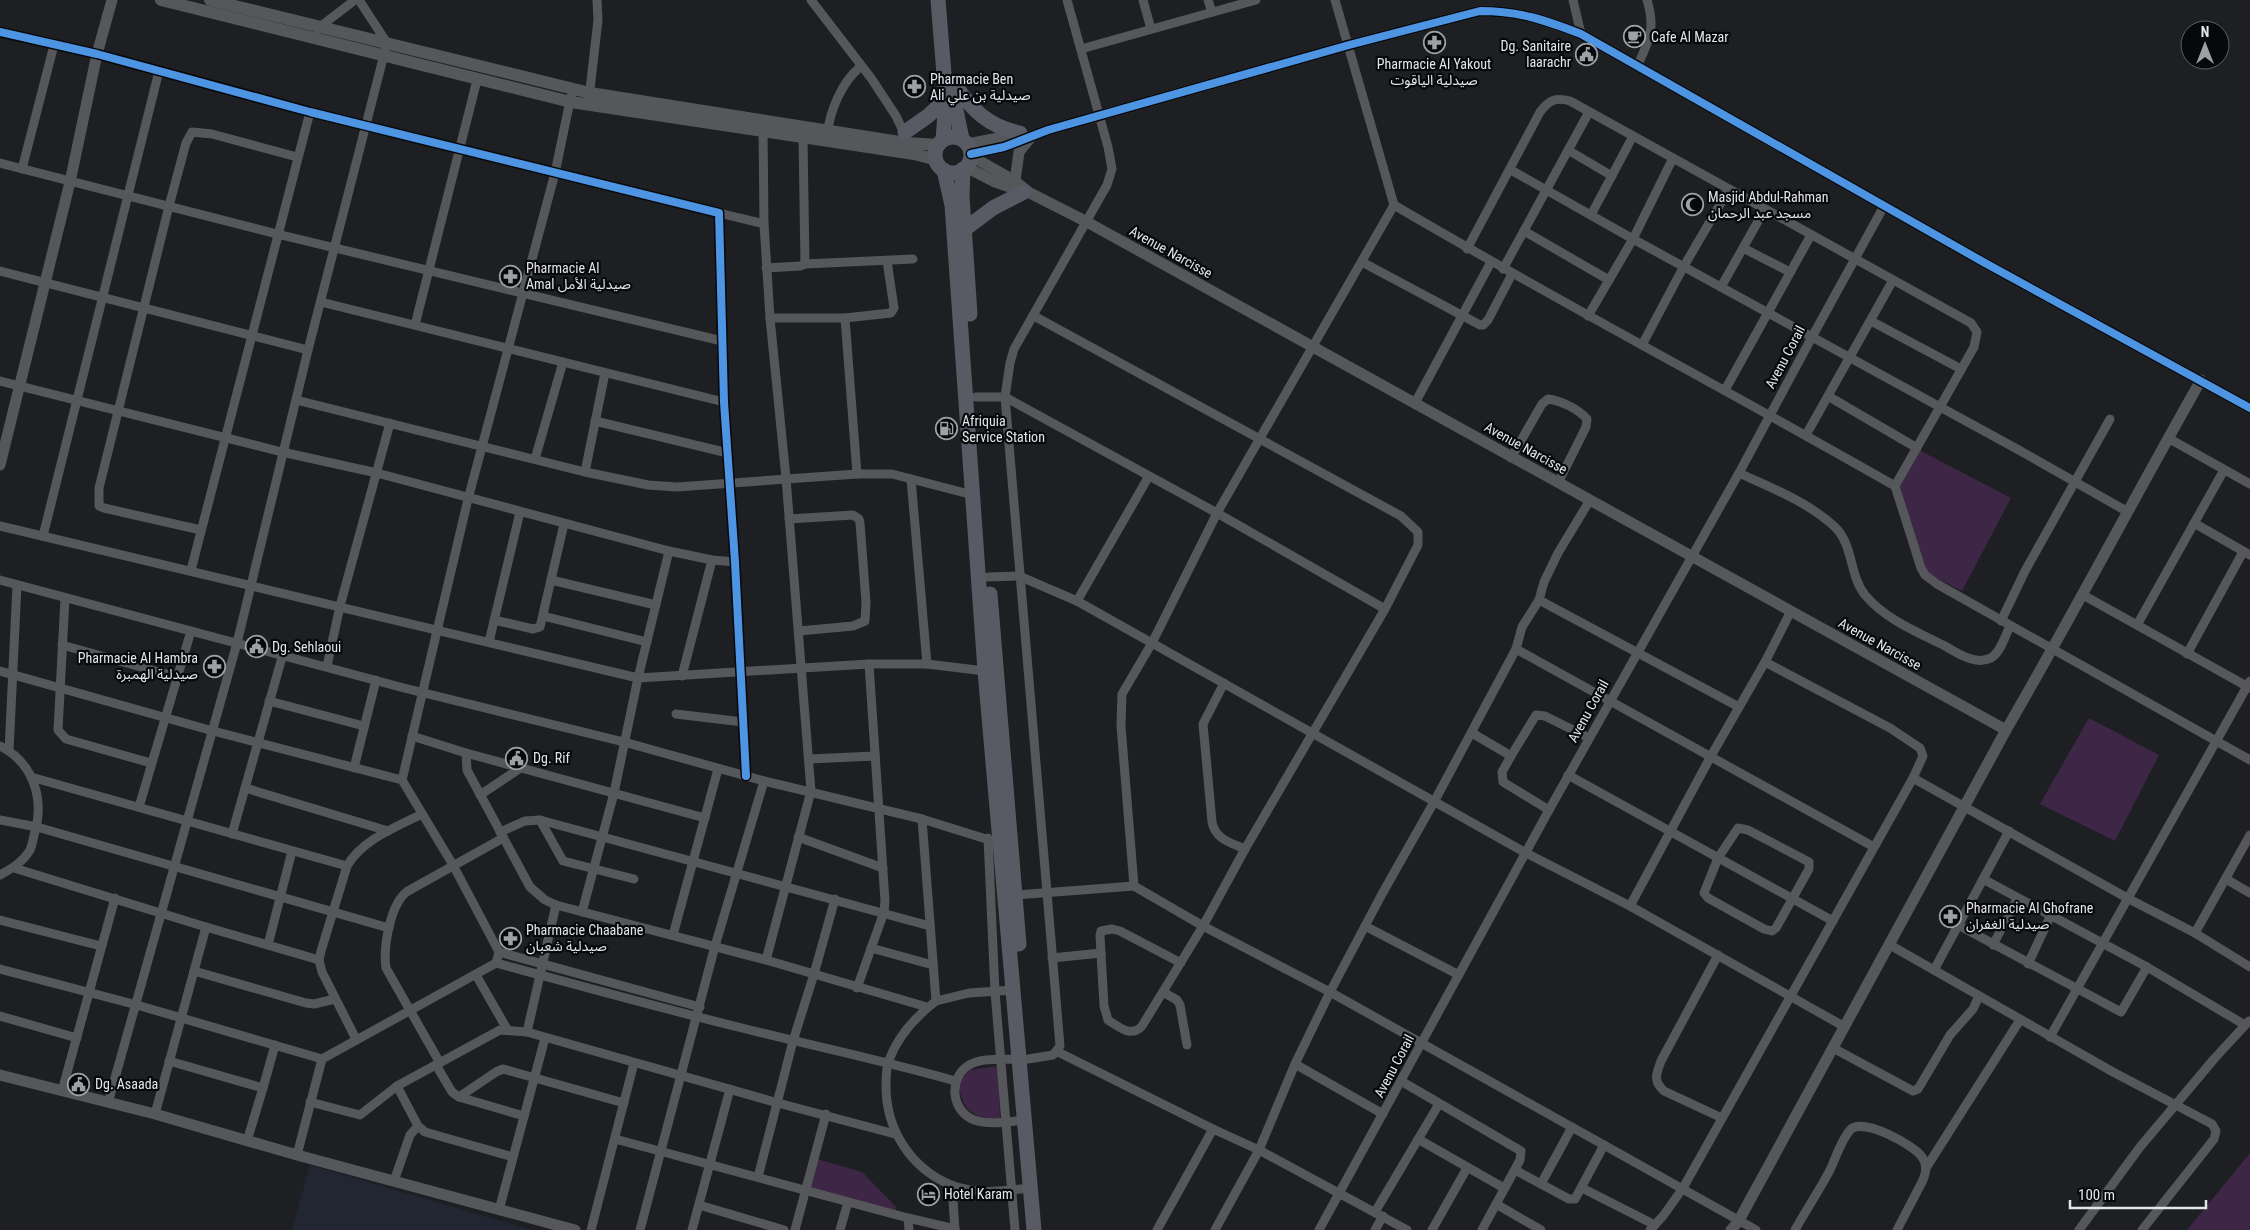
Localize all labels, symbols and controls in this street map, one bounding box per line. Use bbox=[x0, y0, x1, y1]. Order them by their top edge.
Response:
north arrow bbox=[2180, 20, 2230, 70]
text: N bbox=[2201, 24, 2209, 40]
cafe icon: Cafe Al Mazar bbox=[1623, 25, 1647, 49]
place label: Cafe Al Mazar bbox=[1651, 29, 1729, 45]
pharmacy icon: Pharmacie Al Yakout صيدلية الياقوت bbox=[1422, 30, 1446, 54]
place label: Dg. Sanitaire laarachr bbox=[1500, 38, 1571, 70]
public building icon: Dg. Sanitaire laarachr bbox=[1575, 42, 1599, 66]
place label: Pharmacie Al Yakout صيدلية الياقوت bbox=[1377, 56, 1491, 89]
place label: Pharmacie Ben Ali صيدلية بن علي bbox=[930, 71, 1031, 106]
pharmacy icon: Pharmacie Ben Ali صيدلية بن علي bbox=[902, 75, 926, 99]
place label: Masjid Abdul-Rahman مسجد عبد الرحمان bbox=[1708, 189, 1828, 222]
mosque icon: Masjid Abdul-Rahman مسجد عبد الرحمان bbox=[1680, 193, 1704, 217]
street label: Avenue Narcisse bbox=[1127, 223, 1216, 282]
place label: Pharmacie Al Amal صيدلية الأمل bbox=[526, 260, 631, 293]
pharmacy icon: Pharmacie Al Amal صيدلية الأمل bbox=[498, 264, 522, 288]
street label: Avenu Corail bbox=[1762, 323, 1808, 391]
place label: Afriquia Service Station bbox=[962, 413, 1045, 445]
fuel station icon: Afriquia Service Station bbox=[934, 417, 958, 441]
street label: Avenue Narcisse bbox=[1482, 419, 1571, 478]
street label: Avenue Narcisse bbox=[1836, 615, 1925, 674]
public building icon: Dg. Sehlaoui bbox=[244, 635, 268, 659]
place label: Dg. Sehlaoui bbox=[272, 639, 341, 655]
place label: Pharmacie Al Hambra صيدلية الهمبرة bbox=[78, 650, 198, 683]
pharmacy icon: Pharmacie Al Hambra صيدلية الهمبرة bbox=[202, 654, 226, 678]
street label: Avenu Corail bbox=[1564, 677, 1612, 745]
public building icon: Dg. Rif bbox=[505, 746, 529, 770]
place label: Dg. Rif bbox=[533, 750, 570, 766]
place label: Pharmacie Al Ghofrane صيدلية الغفران bbox=[1966, 900, 2094, 933]
pharmacy icon: Pharmacie Al Ghofrane صيدلية الغفران bbox=[1938, 904, 1962, 928]
place label: Pharmacie Chaabane صيدلية شعبان bbox=[526, 922, 644, 955]
pharmacy icon: Pharmacie Chaabane صيدلية شعبان bbox=[498, 926, 522, 950]
street label: Avenu Corail bbox=[1371, 1032, 1417, 1100]
public building icon: Dg. Asaada bbox=[67, 1072, 91, 1096]
place label: Dg. Asaada bbox=[95, 1076, 158, 1092]
scale bar bbox=[2070, 1178, 2206, 1210]
hotel icon: Hotel Karam bbox=[916, 1182, 940, 1206]
place label: Hotel Karam bbox=[944, 1186, 1012, 1202]
text: 100 m bbox=[2078, 1186, 2115, 1204]

